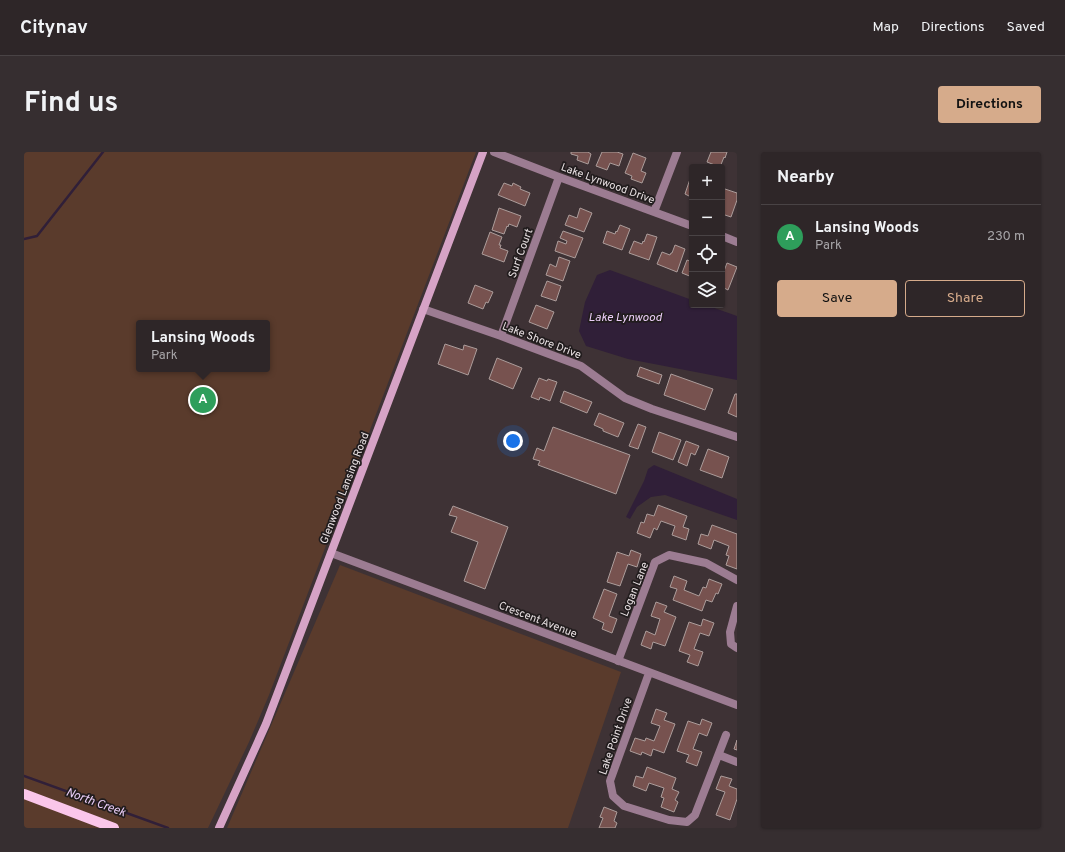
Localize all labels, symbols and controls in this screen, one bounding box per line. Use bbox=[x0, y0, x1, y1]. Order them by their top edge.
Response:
text: Citynav bbox=[20, 16, 88, 40]
text: Map bbox=[873, 19, 899, 36]
text: Directions bbox=[921, 19, 985, 36]
text: Saved bbox=[1007, 19, 1045, 36]
text: Find us bbox=[24, 86, 118, 122]
button: Directions bbox=[938, 86, 1041, 123]
street label: Lake Lynwood Drive bbox=[559, 160, 657, 207]
map controls bbox=[689, 164, 725, 308]
button: + bbox=[689, 164, 725, 200]
text: Nearby bbox=[777, 167, 834, 189]
button: − bbox=[689, 200, 725, 236]
text: Lansing Woods bbox=[815, 219, 919, 238]
street label: Surf Court bbox=[506, 227, 536, 280]
text: A bbox=[785, 229, 795, 245]
text: 230 m bbox=[987, 229, 1025, 245]
button: locate bbox=[689, 236, 725, 272]
text: Park bbox=[815, 238, 842, 254]
button: layers bbox=[689, 272, 725, 308]
button: Save bbox=[777, 280, 897, 317]
button: Share bbox=[905, 280, 1025, 317]
water label: Lake Lynwood bbox=[588, 310, 663, 326]
street label: Lake Shore Drive bbox=[500, 319, 583, 362]
popup bbox=[136, 320, 270, 372]
text: Lansing Woods bbox=[151, 329, 255, 348]
text: Park bbox=[151, 348, 178, 364]
pin: A bbox=[190, 385, 216, 415]
street label: Glenwood Lansing Road bbox=[317, 431, 373, 546]
your location bbox=[503, 431, 523, 451]
street label: Logan Lane bbox=[618, 560, 652, 619]
street label: Crescent Avenue bbox=[497, 599, 579, 641]
street label: Lake Point Drive bbox=[596, 696, 636, 777]
water label: North Creek bbox=[64, 785, 129, 821]

